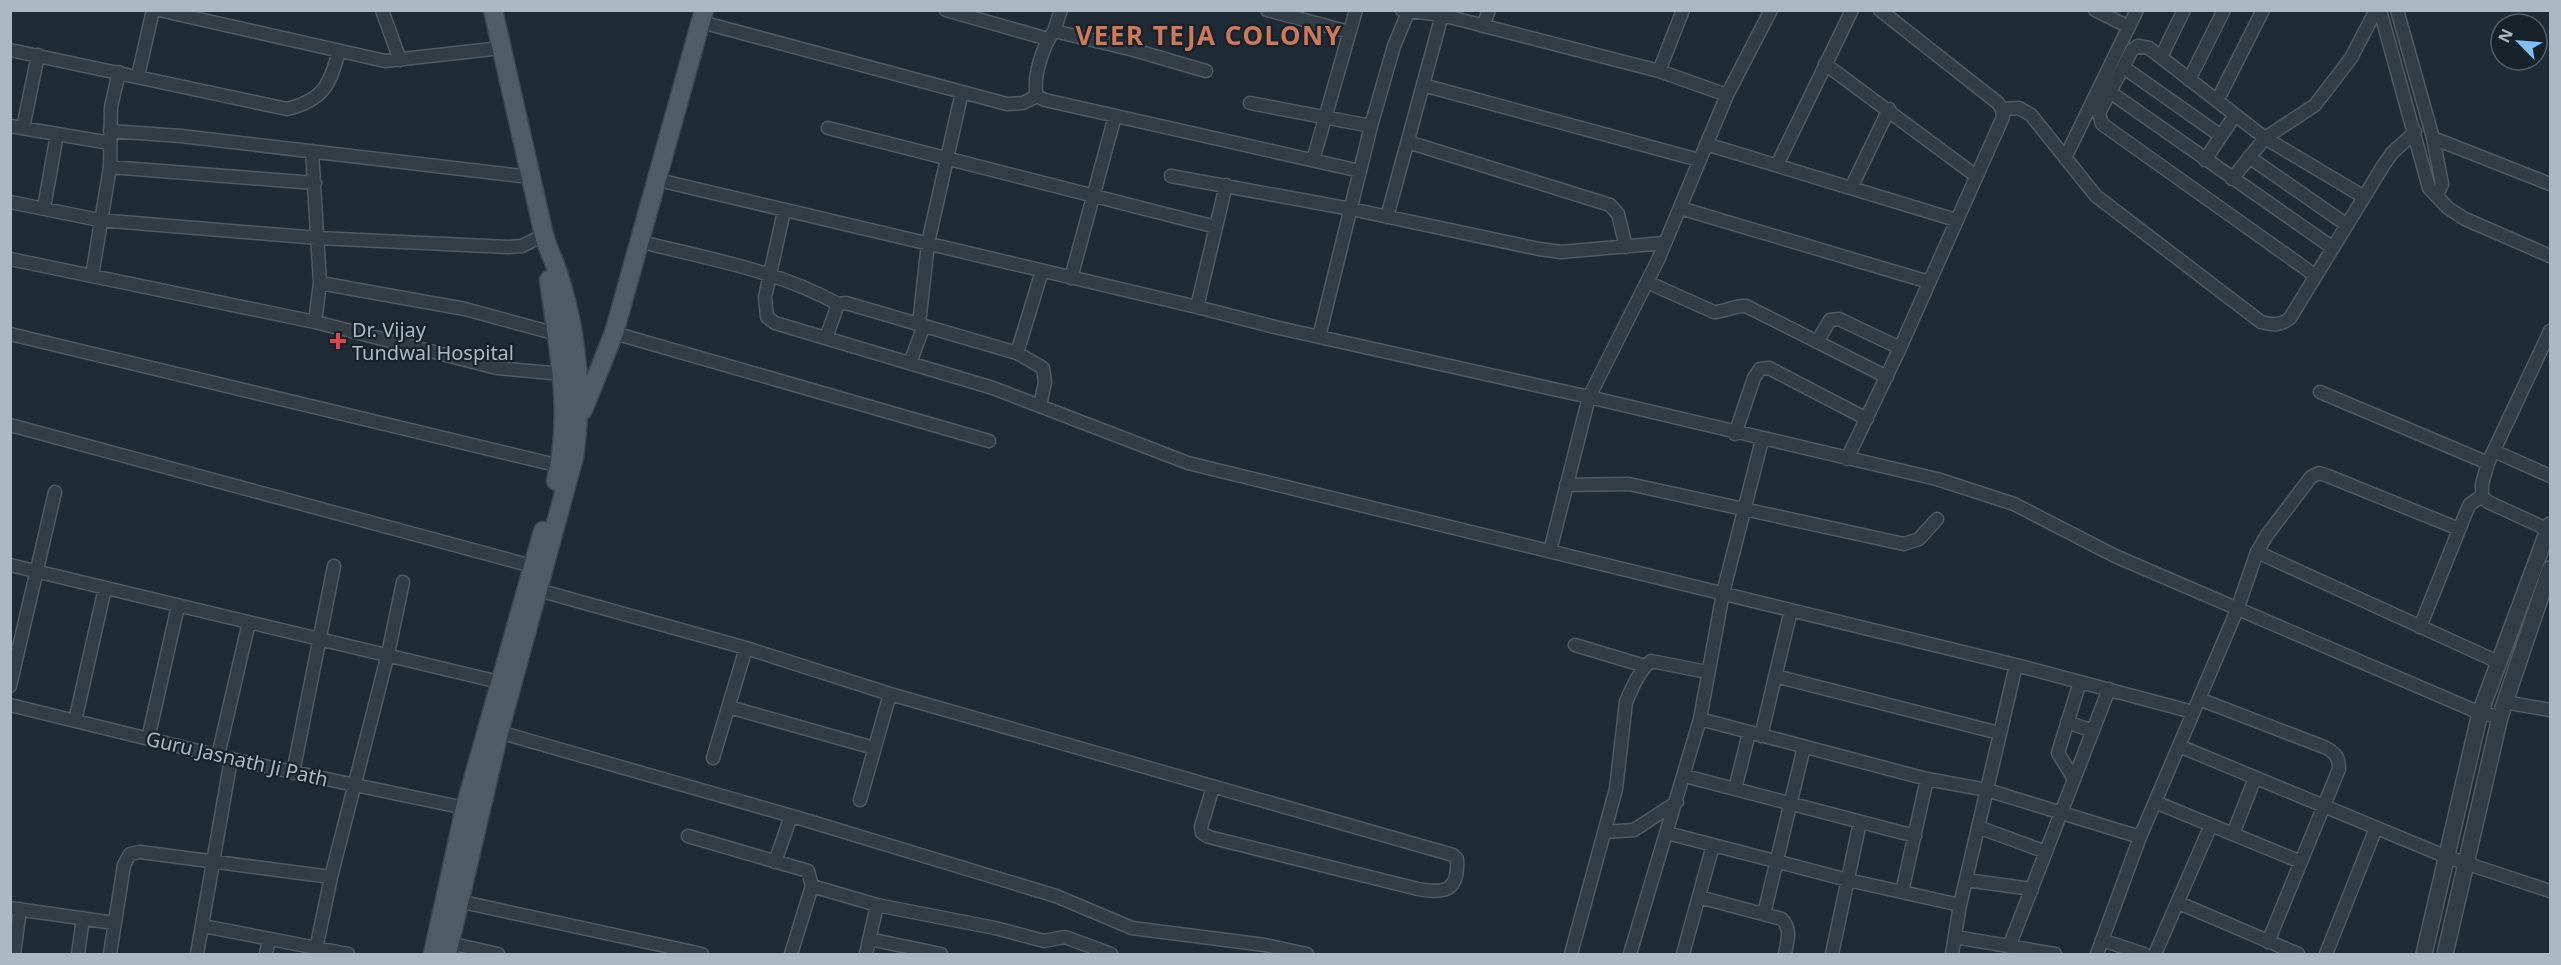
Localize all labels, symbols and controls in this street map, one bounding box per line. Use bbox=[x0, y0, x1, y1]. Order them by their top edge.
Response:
north arrow bbox=[2489, 12, 2549, 72]
district label: VEER TEJA COLONY bbox=[1075, 17, 1343, 53]
text: N bbox=[2493, 25, 2518, 46]
place label: Dr. Vijay Tundwal Hospital bbox=[352, 316, 514, 366]
marker: Dr. Vijay Tundwal Hospital bbox=[329, 332, 347, 350]
street label: Guru Jasnath Ji Path bbox=[143, 724, 331, 793]

